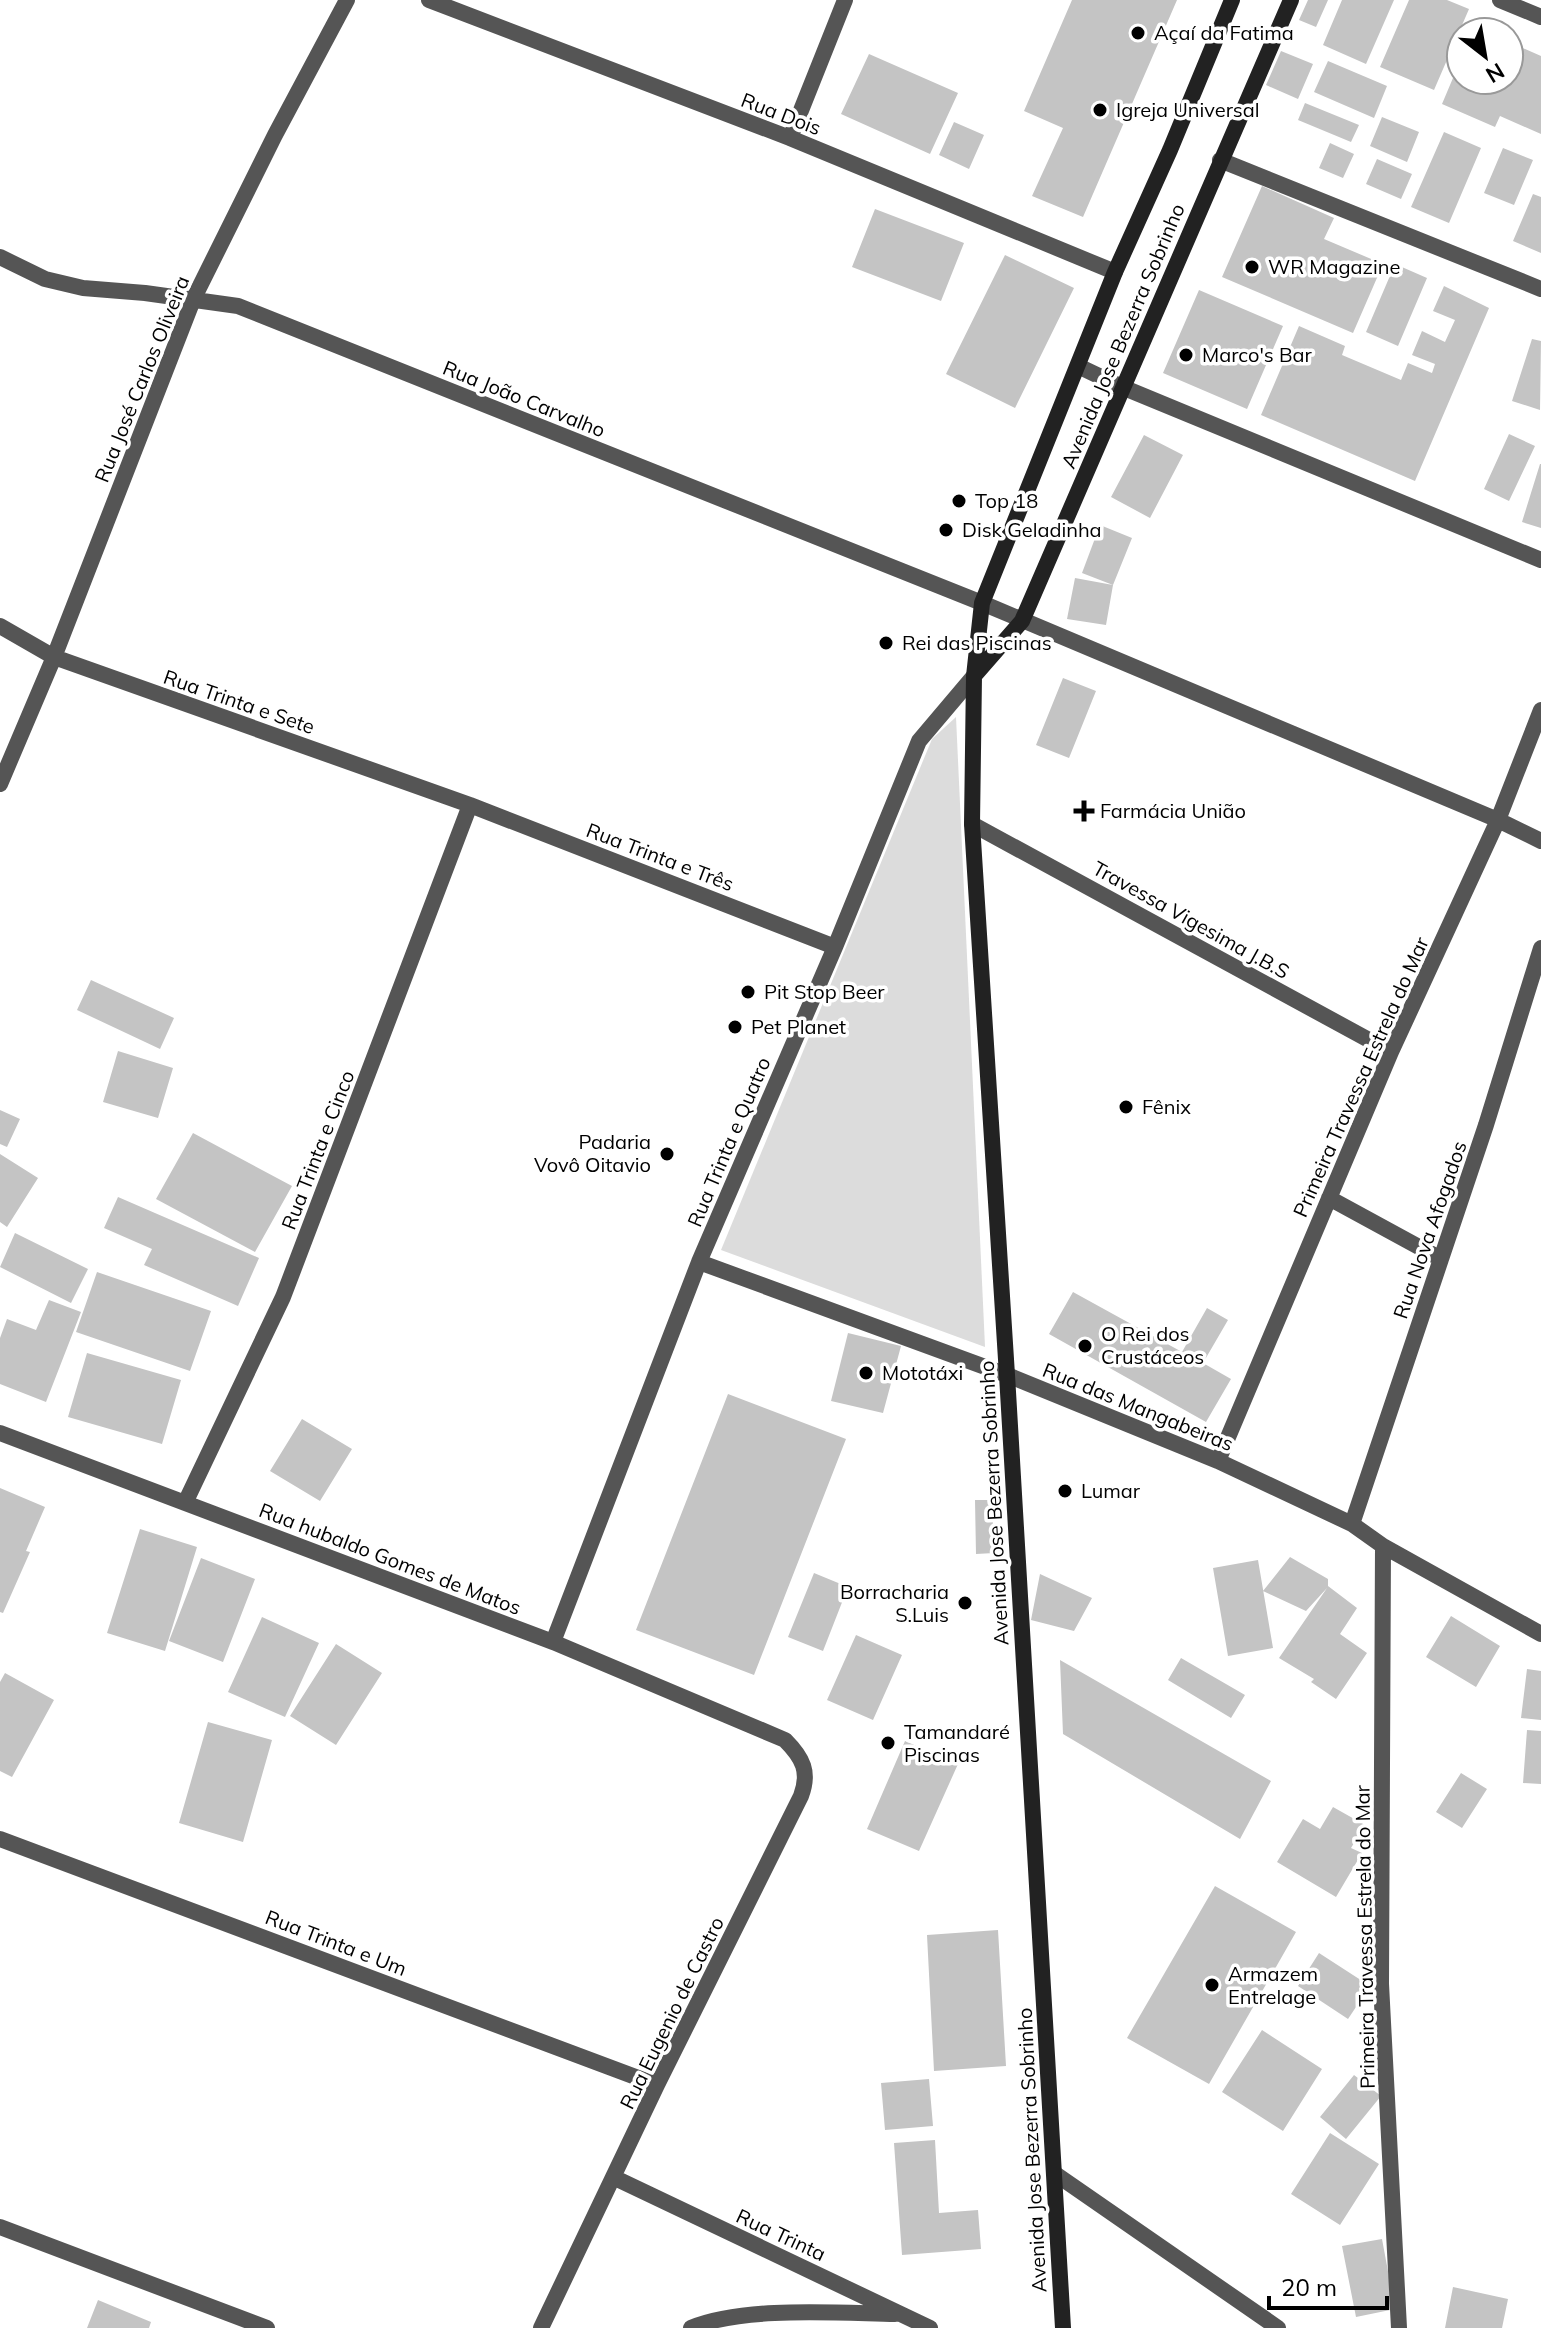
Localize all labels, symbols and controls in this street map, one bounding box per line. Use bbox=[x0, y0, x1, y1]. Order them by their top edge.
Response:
north arrow bbox=[1445, 16, 1525, 96]
place label: Açaí da Fatima bbox=[1154, 20, 1294, 45]
marker: Açaí da Fatima bbox=[1129, 24, 1147, 42]
text: N bbox=[1481, 57, 1510, 89]
street label: Rua Dois bbox=[738, 87, 825, 140]
place label: Igreja Universal bbox=[1116, 97, 1260, 122]
marker: Igreja Universal bbox=[1091, 101, 1109, 119]
street label: Avenida Jose Bezerra Sobrinho bbox=[1055, 200, 1190, 472]
place label: WR Magazine bbox=[1268, 254, 1400, 279]
marker: WR Magazine bbox=[1243, 258, 1261, 276]
street label: Rua José Carlos Oliveira bbox=[89, 272, 194, 486]
place label: Marco's Bar bbox=[1202, 342, 1313, 367]
marker: Marco's Bar bbox=[1177, 346, 1195, 364]
street label: Rua João Carvalho bbox=[439, 355, 609, 442]
place label: Top 18 bbox=[975, 488, 1038, 513]
marker: Top 18 bbox=[950, 492, 968, 510]
place label: Disk Geladinha bbox=[962, 517, 1102, 542]
marker: Disk Geladinha bbox=[937, 521, 955, 539]
place label: Rei das Piscinas bbox=[902, 630, 1052, 655]
marker: Rei das Piscinas bbox=[877, 634, 895, 652]
street label: Rua Trinta e Sete bbox=[160, 664, 318, 739]
place label: Farmácia União bbox=[1100, 798, 1246, 823]
marker: Farmácia União bbox=[1075, 802, 1093, 820]
street label: Rua Trinta e Três bbox=[583, 817, 737, 896]
street label: Travessa Vigesima J.B.S bbox=[1089, 855, 1294, 984]
street label: Primeira Travessa Estrela do Mar bbox=[1287, 932, 1434, 1221]
place label: Pit Stop Beer bbox=[764, 979, 885, 1004]
marker: Pit Stop Beer bbox=[739, 983, 757, 1001]
place label: Pet Planet bbox=[751, 1014, 846, 1039]
marker: Pet Planet bbox=[726, 1018, 744, 1036]
street label: Rua Trinta e Quatro bbox=[682, 1053, 776, 1230]
street label: Rua Trinta e Cinco bbox=[276, 1067, 359, 1233]
place label: Fênix bbox=[1142, 1094, 1191, 1119]
marker: Fênix bbox=[1117, 1098, 1135, 1116]
place label: Padaria Vovô Oitavio bbox=[534, 1129, 651, 1177]
street label: Rua Nova Afogados bbox=[1387, 1138, 1472, 1322]
marker: Padaria Vovô Oitavio bbox=[658, 1145, 676, 1163]
place label: O Rei dos Crustáceos bbox=[1101, 1321, 1204, 1369]
marker: O Rei dos Crustáceos bbox=[1076, 1337, 1094, 1355]
street label: Rua das Mangabeiras bbox=[1039, 1357, 1237, 1456]
place label: Mototáxi bbox=[882, 1360, 963, 1385]
street label: Avenida Jose Bezerra Sobrinho bbox=[974, 1360, 1013, 1646]
marker: Mototáxi bbox=[857, 1364, 875, 1382]
place label: Lumar bbox=[1081, 1478, 1141, 1503]
marker: Lumar bbox=[1056, 1482, 1074, 1500]
street label: Rua hubaldo Gomes de Matos bbox=[256, 1497, 525, 1620]
place label: Borracharia S.Luis bbox=[840, 1579, 949, 1627]
marker: Borracharia S.Luis bbox=[956, 1594, 974, 1612]
place label: Tamandaré Piscinas bbox=[904, 1719, 1010, 1767]
marker: Tamandaré Piscinas bbox=[879, 1734, 897, 1752]
street label: Primeira Travessa Estrela do Mar bbox=[1349, 1784, 1380, 2089]
street label: Rua Trinta e Um bbox=[262, 1904, 410, 1981]
street label: Rua Eugenio de Castro bbox=[614, 1913, 729, 2113]
place label: Armazem Entrelage bbox=[1228, 1961, 1318, 2009]
marker: Armazem Entrelage bbox=[1203, 1976, 1221, 1994]
street label: Avenida Jose Bezerra Sobrinho bbox=[1012, 2007, 1051, 2293]
street label: Rua Trinta bbox=[732, 2203, 830, 2266]
scale bar bbox=[1269, 2260, 1387, 2310]
text: 20 m bbox=[1281, 2272, 1337, 2302]

